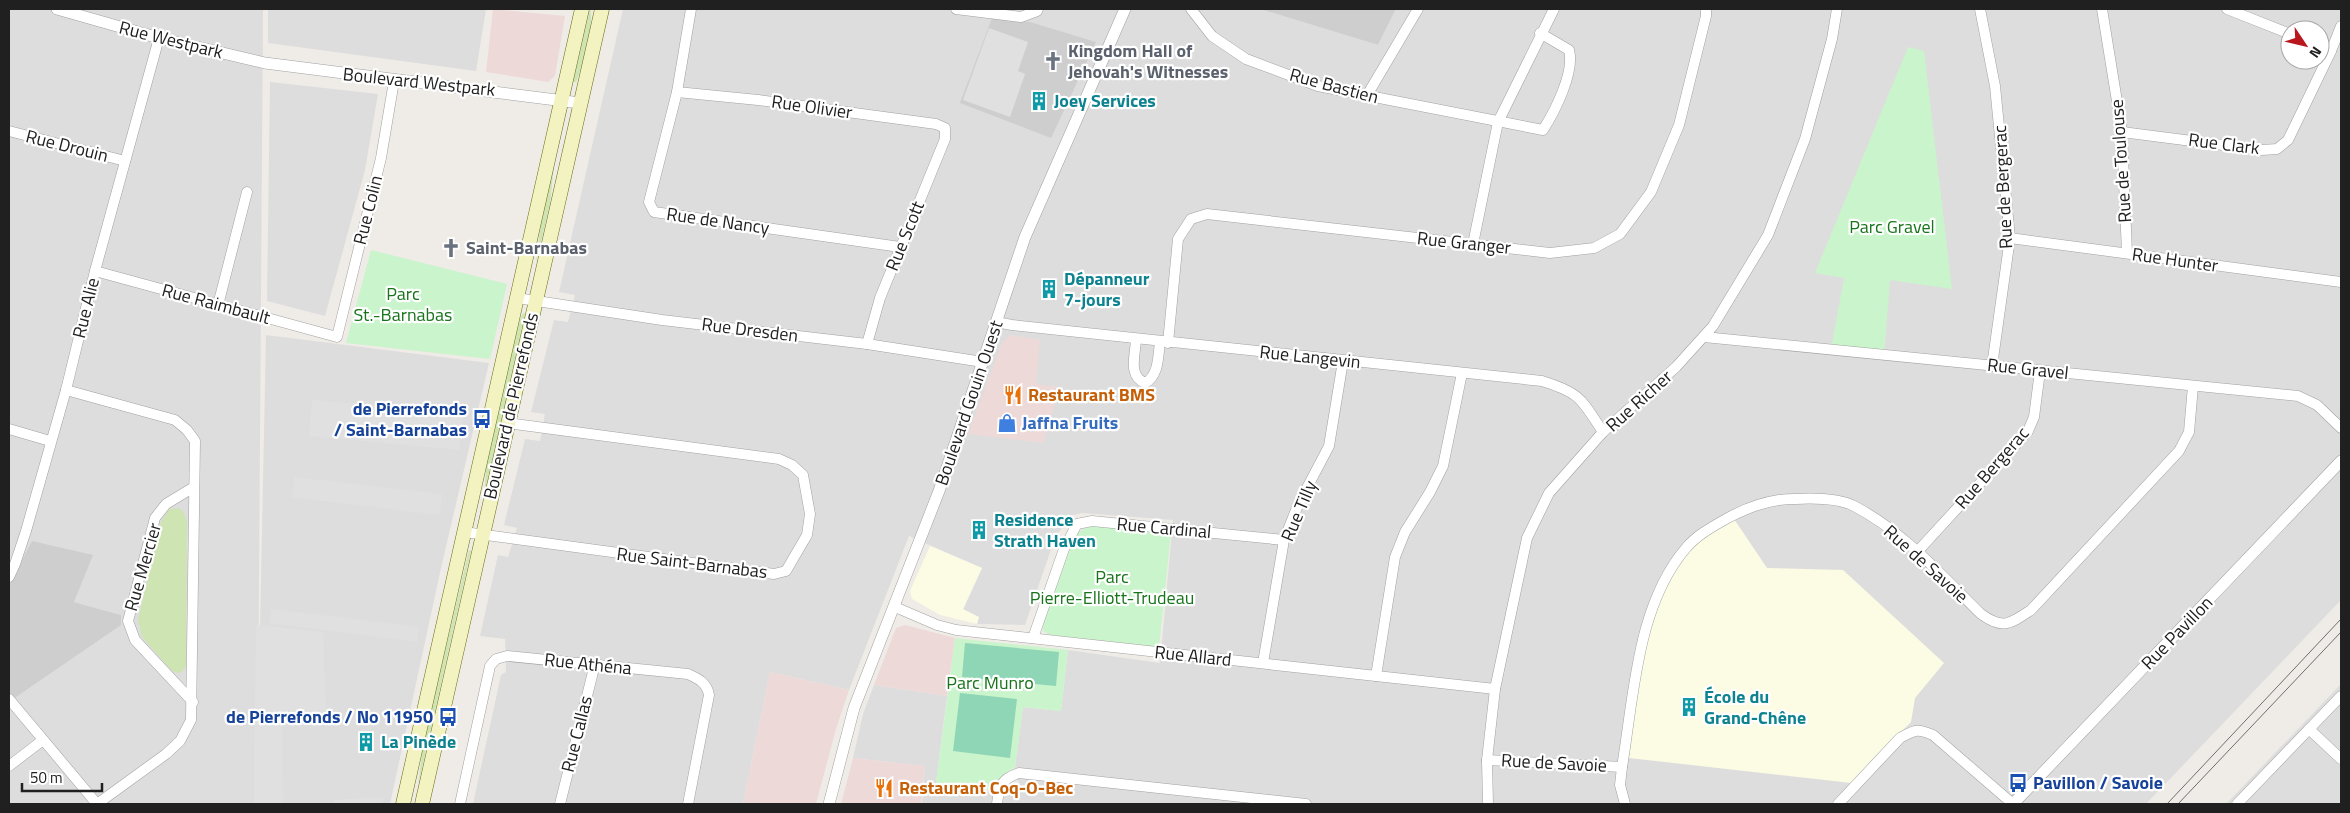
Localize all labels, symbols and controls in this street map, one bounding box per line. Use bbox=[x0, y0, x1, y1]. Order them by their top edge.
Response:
street label: Rue Westpark bbox=[116, 14, 226, 66]
north arrow bbox=[2280, 20, 2330, 70]
place label: Kingdom Hall of Jehovah's Witnesses bbox=[1068, 37, 1228, 85]
text: N bbox=[2305, 43, 2327, 63]
church icon: Kingdom Hall of Jehovah's Witnesses bbox=[1042, 50, 1064, 72]
street label: Boulevard Westpark bbox=[342, 60, 497, 103]
street label: Rue Bastien bbox=[1287, 61, 1382, 110]
street label: Rue Olivier bbox=[770, 87, 854, 126]
place label: Joey Services bbox=[1054, 87, 1156, 114]
building icon: Joey Services bbox=[1028, 90, 1050, 112]
street label: Rue de Toulouse bbox=[2103, 98, 2138, 224]
street label: Rue Drouin bbox=[23, 122, 111, 169]
street label: Rue de Bergerac bbox=[1986, 124, 2019, 250]
street label: Rue Clark bbox=[2187, 126, 2262, 161]
street label: Rue Colin bbox=[346, 172, 389, 247]
street label: Rue Scott bbox=[878, 196, 931, 275]
street label: Rue de Nancy bbox=[665, 200, 772, 241]
park label: Parc Gravel bbox=[1849, 213, 1935, 240]
street label: Rue Granger bbox=[1416, 224, 1512, 261]
place label: Saint-Barnabas bbox=[466, 234, 587, 261]
church icon: Saint-Barnabas bbox=[440, 237, 462, 259]
street label: Rue Hunter bbox=[2130, 240, 2220, 279]
place label: Dépanneur 7-jours bbox=[1064, 265, 1150, 313]
street label: Rue Alie bbox=[65, 275, 106, 341]
street label: Rue Raimbault bbox=[159, 276, 274, 331]
building icon: Dépanneur 7-jours bbox=[1038, 278, 1060, 300]
park label: Parc St.-Barnabas bbox=[354, 280, 452, 328]
street label: Boulevard de Pierrefonds bbox=[476, 310, 545, 502]
street label: Rue Dresden bbox=[700, 310, 800, 349]
street label: Boulevard Gouin Ouest bbox=[928, 316, 1010, 489]
street label: Rue Langevin bbox=[1258, 338, 1362, 375]
street label: Rue Gravel bbox=[1986, 351, 2070, 386]
street label: Rue Richer bbox=[1599, 363, 1678, 438]
place label: Restaurant BMS bbox=[1028, 381, 1155, 408]
restaurant icon: Restaurant BMS bbox=[1002, 384, 1024, 406]
place label: de Pierrefonds / Saint-Barnabas bbox=[334, 395, 467, 443]
bus stop icon: de Pierrefonds / Saint-Barnabas bbox=[471, 408, 493, 430]
place label: Jaffna Fruits bbox=[1022, 409, 1118, 436]
shop icon: Jaffna Fruits bbox=[996, 412, 1018, 434]
street label: Rue Bergerac bbox=[1948, 420, 2035, 515]
street label: Rue Tilly bbox=[1274, 476, 1324, 546]
place label: Residence Strath Haven bbox=[994, 506, 1096, 554]
street label: Rue Cardinal bbox=[1116, 510, 1212, 545]
street label: Rue de Savoie bbox=[1878, 518, 1975, 609]
street label: Rue Mercier bbox=[117, 519, 168, 614]
building icon: Residence Strath Haven bbox=[968, 519, 990, 541]
street label: Rue Saint-Barnabas bbox=[615, 540, 769, 585]
park label: Parc Pierre-Elliott-Trudeau bbox=[1030, 563, 1194, 611]
street label: Rue Pavillon bbox=[2135, 590, 2219, 676]
street label: Rue Allard bbox=[1153, 638, 1233, 673]
street label: Rue Athéna bbox=[543, 645, 633, 682]
park label: Parc Munro bbox=[946, 669, 1034, 696]
place label: École du Grand-Chêne bbox=[1704, 683, 1806, 731]
street label: Rue Callas bbox=[554, 693, 599, 775]
building icon: École du Grand-Chêne bbox=[1678, 696, 1700, 718]
place label: de Pierrefonds / No 11950 bbox=[226, 703, 433, 730]
bus stop icon: de Pierrefonds / No 11950 bbox=[437, 706, 459, 728]
place label: La Pinède bbox=[381, 728, 456, 755]
building icon: La Pinède bbox=[355, 731, 377, 753]
street label: Rue de Savoie bbox=[1500, 746, 1608, 779]
scale bar bbox=[22, 760, 102, 792]
text: 50 m bbox=[30, 766, 63, 789]
place label: Pavillon / Savoie bbox=[2033, 769, 2163, 796]
bus stop icon: Pavillon / Savoie bbox=[2007, 772, 2029, 794]
place label: Restaurant Coq-O-Bec bbox=[899, 774, 1073, 801]
restaurant icon: Restaurant Coq-O-Bec bbox=[873, 777, 895, 799]

